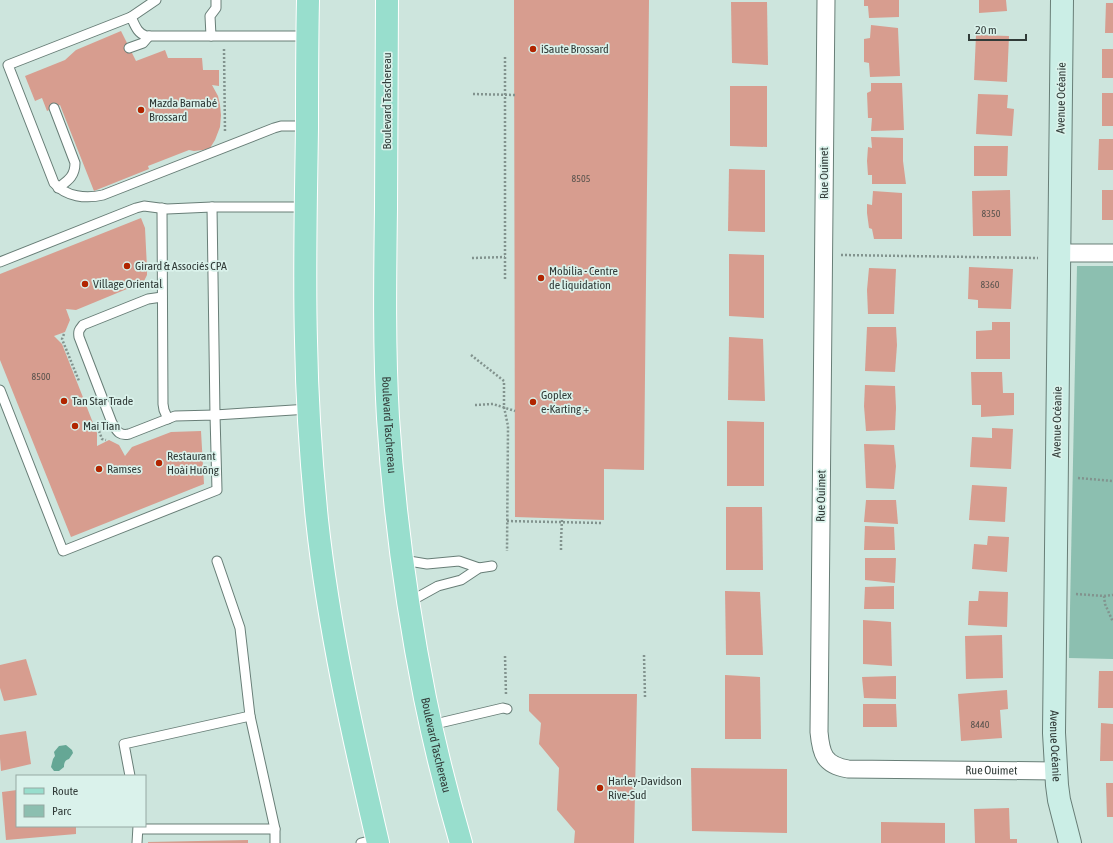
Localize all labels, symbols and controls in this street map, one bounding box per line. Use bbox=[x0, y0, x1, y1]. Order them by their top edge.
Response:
scale bar bbox=[969, 16, 1026, 42]
text: 20 m bbox=[975, 23, 997, 37]
place label: iSaute Brossard bbox=[541, 42, 609, 56]
marker: iSaute Brossard bbox=[528, 44, 538, 54]
street label: Boulevard Taschereau bbox=[380, 52, 394, 150]
street label: Avenue Océanie bbox=[1053, 62, 1069, 134]
place label: Mazda Barnabé Brossard bbox=[149, 96, 217, 124]
marker: Mazda Barnabé Brossard bbox=[136, 105, 146, 115]
street label: Rue Ouimet bbox=[817, 146, 831, 199]
house number: 8505 bbox=[572, 173, 591, 184]
house number: 8350 bbox=[982, 208, 1001, 219]
place label: Girard & Associés CPA bbox=[135, 259, 227, 273]
marker: Girard & Associés CPA bbox=[122, 261, 132, 271]
place label: Mobilia - Centre de liquidation bbox=[549, 264, 618, 292]
marker: Mobilia - Centre de liquidation bbox=[536, 273, 546, 283]
place label: Village Oriental bbox=[93, 277, 163, 291]
marker: Village Oriental bbox=[80, 279, 90, 289]
house number: 8360 bbox=[981, 279, 1000, 290]
house number: 8500 bbox=[32, 371, 51, 382]
street label: Boulevard Taschereau bbox=[379, 376, 399, 474]
street label: Avenue Océanie bbox=[1049, 386, 1065, 458]
place label: Goplex e-Karting + bbox=[541, 388, 589, 416]
place label: Tan Star Trade bbox=[72, 394, 133, 408]
marker: Tan Star Trade bbox=[59, 396, 69, 406]
marker: Goplex e-Karting + bbox=[528, 397, 538, 407]
place label: Mai Tian bbox=[83, 419, 120, 433]
marker: Mai Tian bbox=[70, 421, 80, 431]
place label: Restaurant Hoài Huöng bbox=[167, 449, 220, 477]
marker: Restaurant Hoài Huöng bbox=[154, 458, 164, 468]
place label: Ramses bbox=[107, 462, 141, 476]
marker: Ramses bbox=[94, 464, 104, 474]
street label: Rue Ouimet bbox=[814, 469, 828, 522]
street label: Boulevard Taschereau bbox=[418, 696, 454, 794]
street label: Avenue Océanie bbox=[1047, 710, 1064, 782]
house number: 8440 bbox=[971, 719, 990, 730]
street label: Rue Ouimet bbox=[965, 763, 1018, 778]
place label: Harley-Davidson Rive-Sud bbox=[608, 774, 682, 802]
legend bbox=[16, 775, 146, 827]
marker: Harley-Davidson Rive-Sud bbox=[595, 783, 605, 793]
text: Route bbox=[52, 784, 78, 798]
text: Parc bbox=[52, 804, 72, 818]

